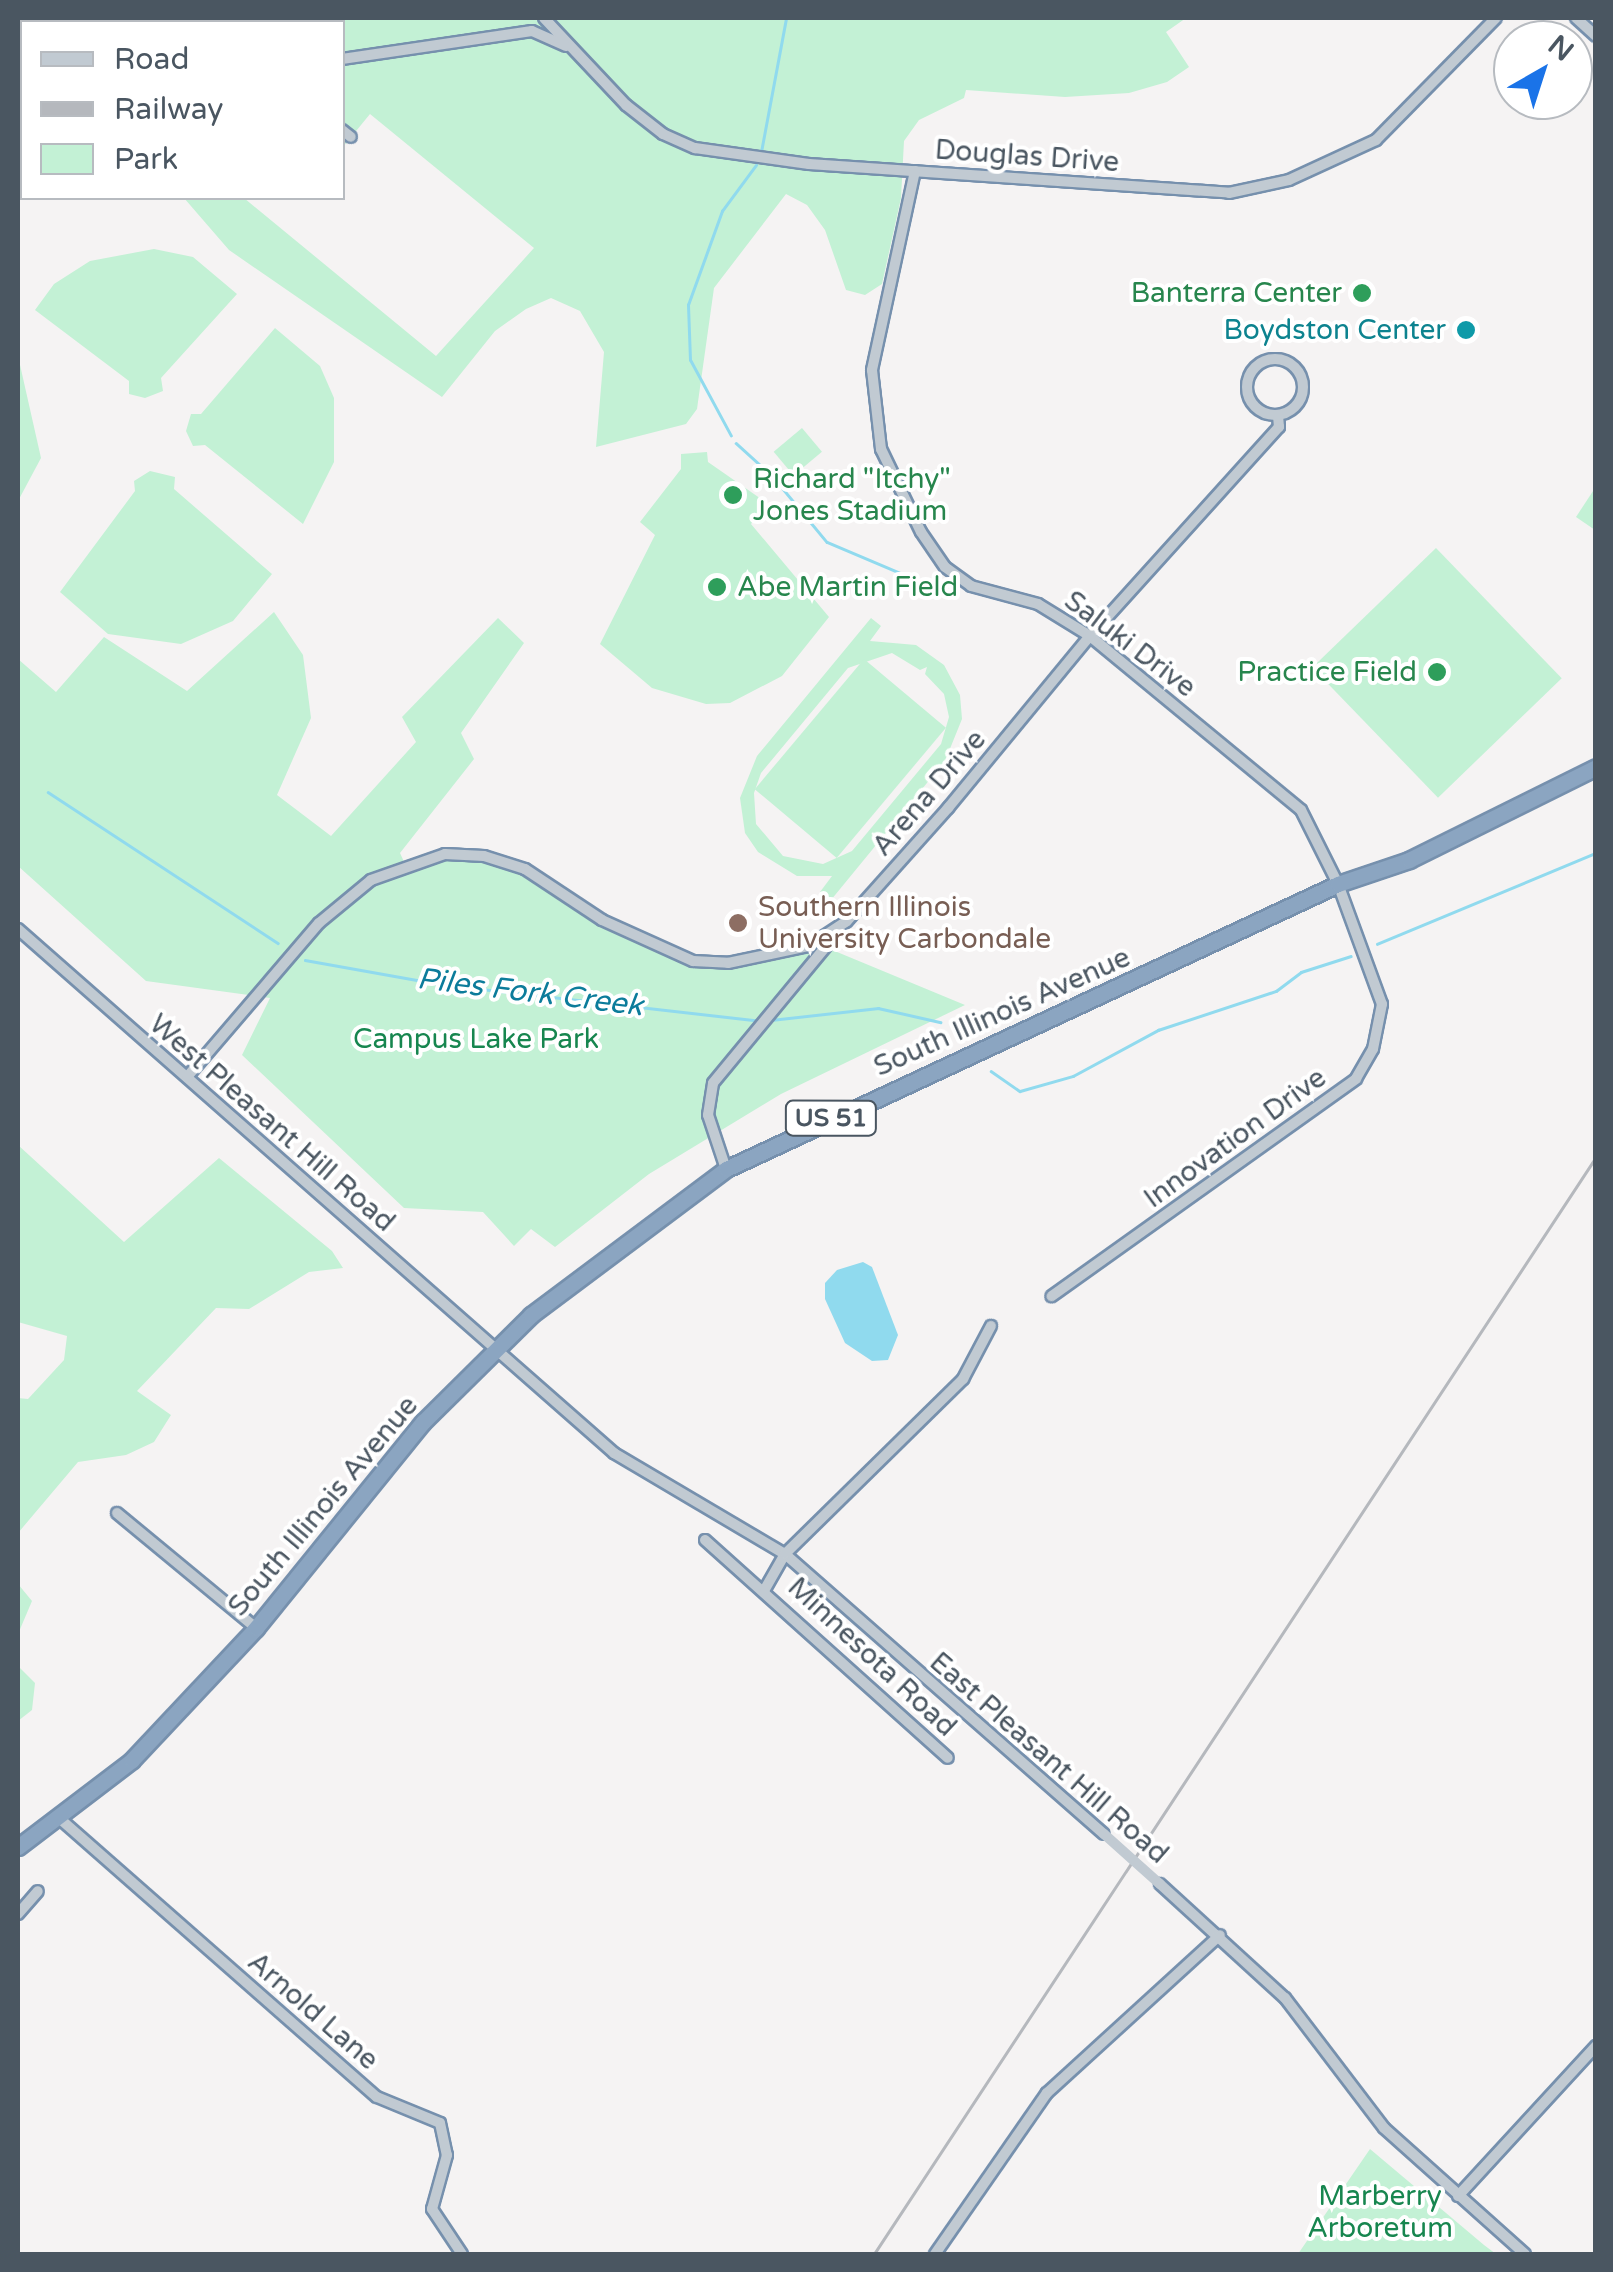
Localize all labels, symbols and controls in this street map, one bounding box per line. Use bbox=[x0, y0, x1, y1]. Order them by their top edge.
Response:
legend bbox=[20, 20, 345, 200]
north arrow bbox=[1493, 20, 1593, 120]
text: N bbox=[1541, 28, 1580, 69]
text: Road bbox=[114, 41, 189, 78]
text: Railway bbox=[114, 91, 223, 128]
street label: Douglas Drive bbox=[934, 133, 1120, 179]
text: Park bbox=[114, 141, 178, 178]
place label: Banterra Center bbox=[1131, 276, 1342, 310]
marker: Banterra Center bbox=[1351, 282, 1373, 304]
place label: Boydston Center bbox=[1224, 313, 1446, 347]
marker: Boydston Center bbox=[1455, 319, 1477, 341]
place label: Richard "Itchy" Jones Stadium bbox=[753, 462, 951, 528]
marker: Richard "Itchy" Jones Stadium bbox=[722, 484, 744, 506]
place label: Abe Martin Field bbox=[737, 570, 958, 604]
marker: Abe Martin Field bbox=[706, 576, 728, 598]
street label: Saluki Drive bbox=[1058, 584, 1202, 704]
place label: Practice Field bbox=[1237, 655, 1417, 689]
marker: Practice Field bbox=[1426, 661, 1448, 683]
street label: Arena Drive bbox=[865, 723, 993, 863]
place label: Southern Illinois University Carbondale bbox=[758, 890, 1051, 956]
marker: Southern Illinois University Carbondale bbox=[727, 912, 749, 934]
street label: South Illinois Avenue bbox=[869, 940, 1135, 1084]
water label: Piles Fork Creek bbox=[415, 961, 645, 1025]
street label: West Pleasant Hill Road bbox=[142, 1007, 402, 1239]
park label: Campus Lake Park bbox=[353, 1022, 599, 1056]
street label: Innovation Drive bbox=[1137, 1061, 1333, 1215]
road number: US 51 bbox=[784, 1098, 878, 1138]
street label: South Illinois Avenue bbox=[221, 1389, 425, 1623]
street label: Minnesota Road bbox=[781, 1570, 963, 1744]
street label: East Pleasant Hill Road bbox=[923, 1645, 1175, 1871]
street label: Arnold Lane bbox=[241, 1945, 385, 2077]
park label: Marberry Arboretum bbox=[1307, 2179, 1453, 2245]

